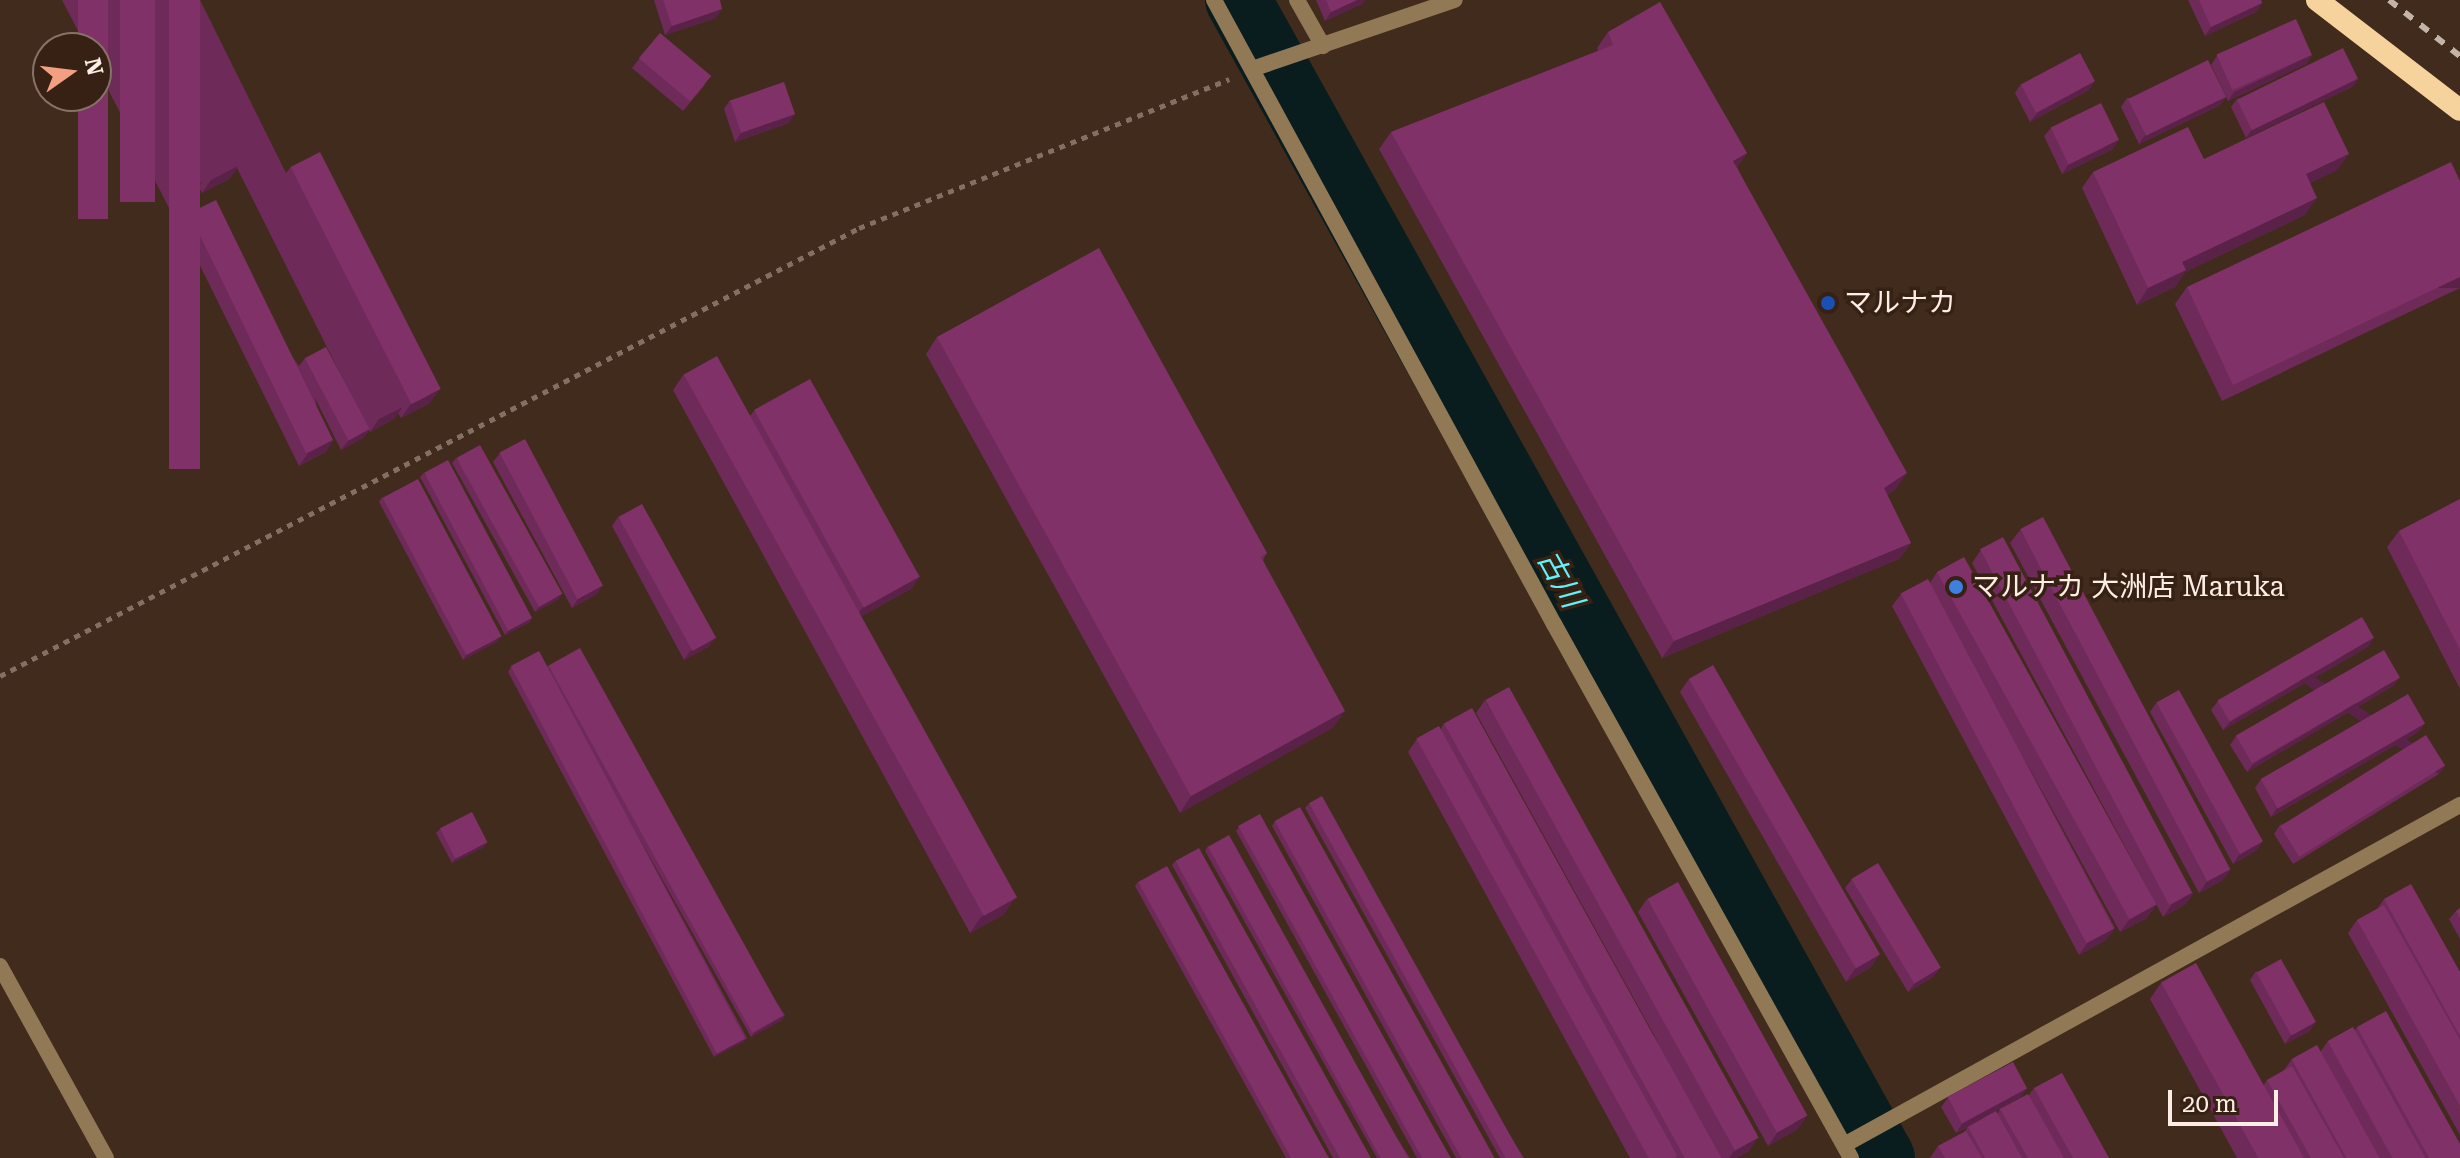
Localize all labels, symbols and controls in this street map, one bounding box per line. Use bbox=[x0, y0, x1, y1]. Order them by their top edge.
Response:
north arrow bbox=[32, 32, 112, 112]
text: N bbox=[80, 55, 108, 78]
place label: マルナカ bbox=[1844, 286, 1956, 320]
marker: マルナカ bbox=[1819, 294, 1837, 312]
water label: 古川 bbox=[1530, 544, 1590, 614]
place label: マルナカ 大洲店 Maruka bbox=[1972, 570, 2285, 604]
marker: マルナカ 大洲店 Maruka bbox=[1947, 578, 1965, 596]
scale bar bbox=[2172, 1074, 2282, 1124]
text: 20 m bbox=[2182, 1090, 2237, 1118]

